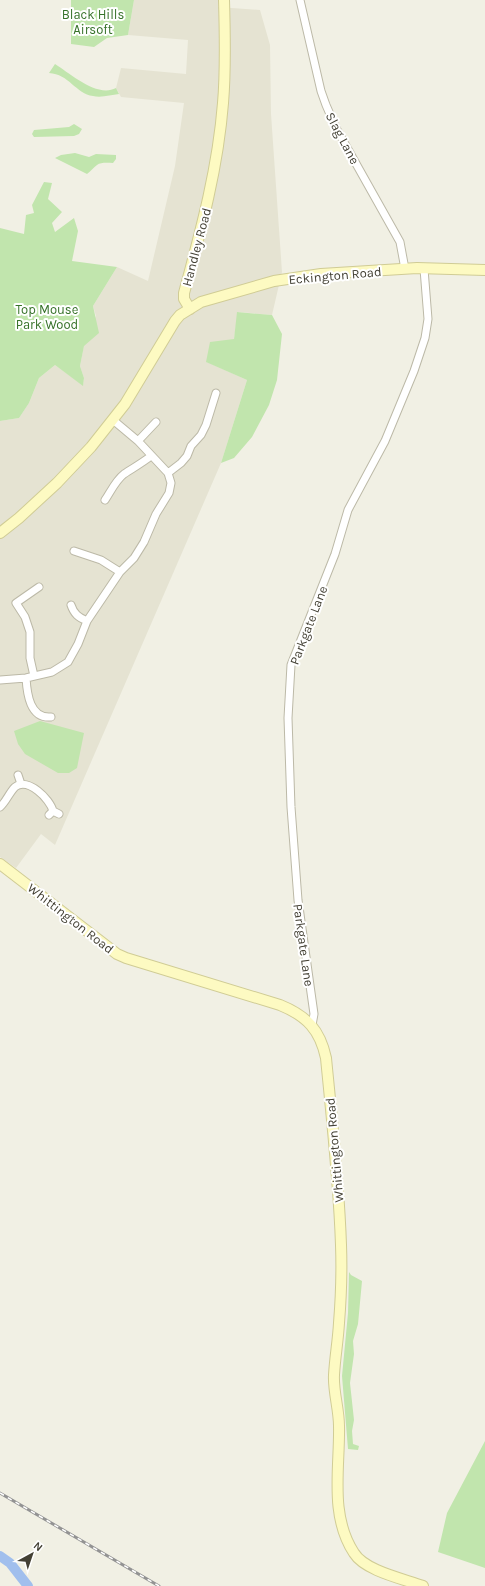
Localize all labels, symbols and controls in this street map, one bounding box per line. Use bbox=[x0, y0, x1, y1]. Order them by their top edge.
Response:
park label: Black Hills Airsoft bbox=[62, 7, 124, 37]
street label: Slag Lane bbox=[323, 110, 363, 167]
street label: Handley Road bbox=[179, 206, 214, 288]
street label: Eckington Road bbox=[288, 264, 382, 287]
park label: Top Mouse Park Wood bbox=[16, 302, 79, 332]
street label: Parkgate Lane bbox=[287, 583, 331, 667]
street label: Whittington Road bbox=[25, 880, 117, 957]
street label: Parkgate Lane bbox=[290, 903, 317, 988]
street label: Whittington Road bbox=[322, 1097, 347, 1203]
north arrow bbox=[12, 1534, 52, 1574]
text: N bbox=[31, 1539, 45, 1554]

